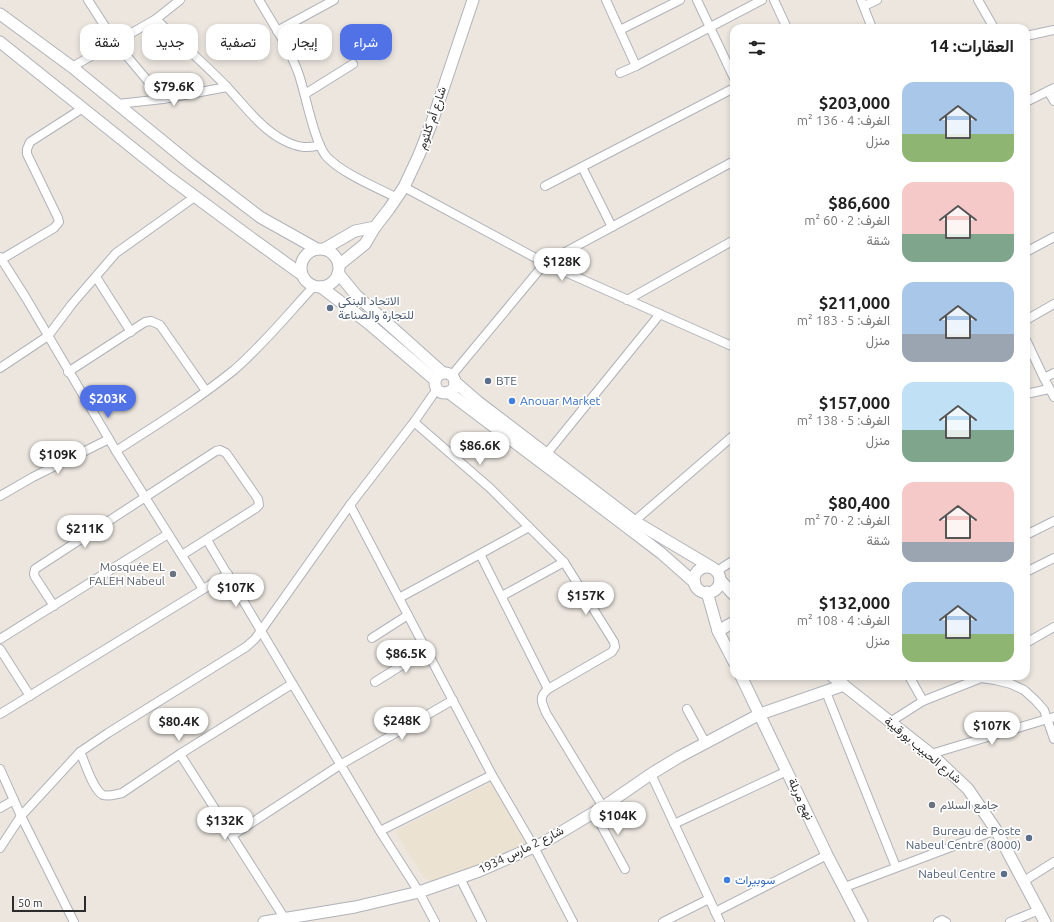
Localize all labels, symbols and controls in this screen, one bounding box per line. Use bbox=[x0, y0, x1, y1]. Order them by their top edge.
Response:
chip: شقة bbox=[80, 24, 134, 60]
chip: جديد bbox=[142, 24, 198, 60]
chip: تصفية bbox=[206, 24, 270, 60]
chip: إيجار bbox=[278, 24, 332, 60]
chip: شراء bbox=[340, 24, 392, 60]
text: العقارات: 14 bbox=[930, 36, 1014, 55]
icon: filters bbox=[746, 37, 768, 59]
pin: $79.6K bbox=[141, 73, 207, 107]
text: $79.6K bbox=[153, 79, 195, 93]
street label: شارع أم كلثوم bbox=[415, 85, 451, 152]
text: $203,000 bbox=[819, 93, 890, 112]
icon: home bbox=[934, 98, 982, 146]
text: الغرف: 4 · 136 m² bbox=[797, 113, 890, 127]
text: منزل bbox=[866, 133, 890, 147]
text: $86,600 bbox=[828, 193, 890, 212]
icon: home bbox=[934, 198, 982, 246]
text: الغرف: 2 · 60 m² bbox=[804, 213, 890, 227]
text: شقة bbox=[867, 233, 890, 247]
pin: $128K bbox=[534, 248, 590, 282]
text: $128K bbox=[543, 254, 581, 268]
text: $211,000 bbox=[819, 293, 890, 312]
place label: الاتحاد البنكي للتجارة والصناعة bbox=[338, 294, 414, 323]
icon: home bbox=[934, 298, 982, 346]
marker: الاتحاد البنكي للتجارة والصناعة bbox=[325, 303, 335, 313]
text: الغرف: 5 · 183 m² bbox=[797, 313, 890, 327]
text: منزل bbox=[866, 333, 890, 347]
place label: BTE bbox=[496, 374, 517, 387]
marker: BTE bbox=[483, 376, 493, 386]
pin: $203K bbox=[80, 385, 136, 419]
text: $203K bbox=[89, 391, 127, 405]
text: $157,000 bbox=[819, 393, 890, 412]
place label: Anouar Market bbox=[520, 394, 601, 407]
marker: Anouar Market bbox=[507, 396, 517, 406]
icon: home bbox=[934, 398, 982, 446]
text: الغرف: 5 · 138 m² bbox=[797, 413, 890, 427]
pin: $86.6K bbox=[447, 432, 513, 466]
text: منزل bbox=[866, 433, 890, 447]
text: $86.6K bbox=[459, 438, 501, 452]
pin: $109K bbox=[30, 441, 86, 475]
text: $109K bbox=[39, 447, 77, 461]
text: $80,400 bbox=[828, 493, 890, 512]
icon: home bbox=[934, 498, 982, 546]
text: الغرف: 2 · 70 m² bbox=[804, 513, 890, 527]
pin: $211K bbox=[57, 515, 113, 549]
text: $211K bbox=[66, 521, 104, 535]
text: شقة bbox=[867, 533, 890, 547]
place label: Mosquée EL FALEH Nabeul bbox=[89, 560, 165, 587]
marker: Mosquée EL FALEH Nabeul bbox=[168, 569, 178, 579]
pin: $107K bbox=[208, 574, 264, 608]
text: $107K bbox=[217, 580, 255, 594]
pin: $157K bbox=[558, 582, 614, 616]
text: $157K bbox=[567, 588, 605, 602]
text: $132,000 bbox=[819, 593, 890, 612]
icon: home bbox=[934, 598, 982, 646]
text: الغرف: 4 · 108 m² bbox=[797, 613, 890, 627]
text: منزل bbox=[866, 633, 890, 647]
pin: $86.5K bbox=[373, 640, 439, 674]
text: $86.5K bbox=[385, 646, 427, 660]
pin: $248K bbox=[374, 707, 430, 741]
pin: $80.4K bbox=[146, 708, 212, 742]
pin: $107K bbox=[964, 712, 1020, 746]
text: $248K bbox=[383, 713, 421, 727]
text: $80.4K bbox=[158, 714, 200, 728]
street label: شارع الحبيب بورقيبة bbox=[880, 714, 964, 788]
text: $107K bbox=[973, 718, 1011, 732]
street label: نهج مربلة bbox=[783, 776, 817, 823]
place label: جامع السلام bbox=[940, 798, 998, 814]
marker: جامع السلام bbox=[927, 800, 937, 810]
pin: $104K bbox=[590, 802, 646, 836]
pin: $132K bbox=[197, 807, 253, 841]
text: $104K bbox=[599, 808, 637, 822]
text: $132K bbox=[206, 813, 244, 827]
street label: شارع 2 مارس 1934 bbox=[476, 823, 567, 879]
place label: Bureau de Poste Nabeul Centre (8000) bbox=[906, 824, 1021, 852]
marker: Bureau de Poste Nabeul Centre (8000) bbox=[1024, 833, 1034, 843]
place label: Nabeul Centre bbox=[918, 867, 996, 880]
marker: Nabeul Centre bbox=[999, 869, 1009, 879]
place label: سوبيرات bbox=[735, 873, 775, 888]
marker: سوبيرات bbox=[722, 875, 732, 885]
scale bar bbox=[12, 894, 86, 913]
text: 50 m bbox=[18, 897, 42, 909]

